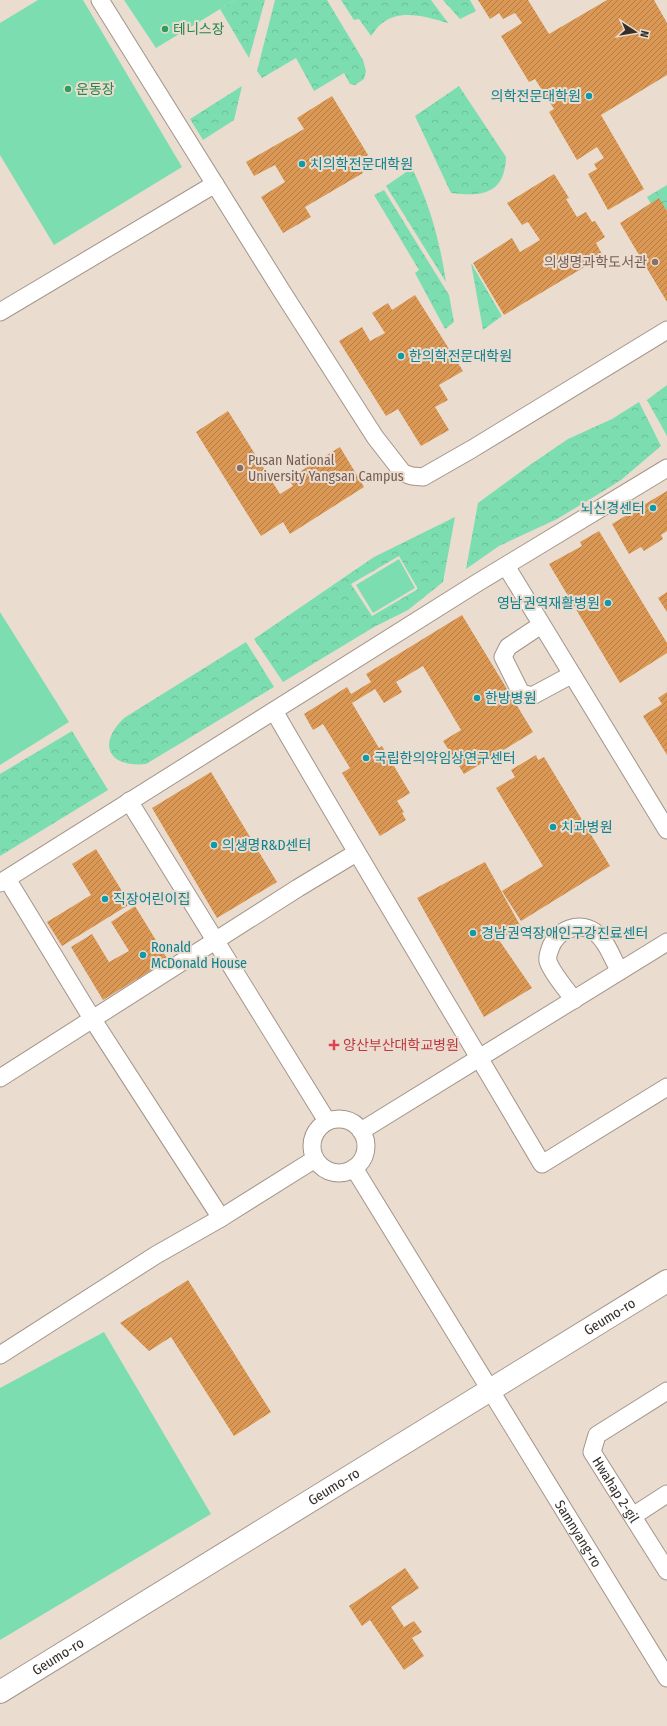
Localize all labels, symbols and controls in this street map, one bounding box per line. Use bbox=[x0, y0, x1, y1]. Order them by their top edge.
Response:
north arrow bbox=[615, 12, 655, 52]
place label: 테니스장 bbox=[173, 21, 225, 38]
marker: 테니스장 bbox=[160, 24, 170, 34]
text: N bbox=[637, 29, 651, 39]
place label: 운동장 bbox=[76, 81, 115, 98]
marker: 운동장 bbox=[63, 84, 73, 94]
place label: 의학전문대학원 bbox=[491, 88, 581, 105]
marker: 의학전문대학원 bbox=[584, 91, 594, 101]
place label: 치의학전문대학원 bbox=[310, 156, 413, 173]
marker: 치의학전문대학원 bbox=[297, 159, 307, 169]
place label: 의생명과학도서관 bbox=[544, 254, 647, 271]
marker: 의생명과학도서관 bbox=[650, 257, 660, 267]
place label: 한의학전문대학원 bbox=[409, 348, 512, 365]
marker: 한의학전문대학원 bbox=[396, 351, 406, 361]
place label: Pusan National University Yangsan Campus bbox=[248, 452, 404, 485]
marker: Pusan National University Yangsan Campus bbox=[235, 463, 245, 473]
place label: 뇌신경센터 bbox=[581, 500, 645, 517]
marker: 뇌신경센터 bbox=[648, 503, 658, 513]
place label: 영남권역재활병원 bbox=[497, 595, 600, 612]
marker: 영남권역재활병원 bbox=[603, 598, 613, 608]
place label: 한방병원 bbox=[485, 690, 537, 707]
marker: 한방병원 bbox=[472, 693, 482, 703]
place label: 국립한의약임상연구센터 bbox=[374, 750, 516, 767]
marker: 국립한의약임상연구센터 bbox=[361, 753, 371, 763]
place label: 치과병원 bbox=[561, 819, 613, 836]
marker: 치과병원 bbox=[548, 822, 558, 832]
place label: 의생명R&D센터 bbox=[222, 837, 311, 854]
marker: 의생명R&D센터 bbox=[209, 840, 219, 850]
place label: 직장어린이집 bbox=[113, 891, 190, 908]
marker: 직장어린이집 bbox=[100, 894, 110, 904]
place label: 경남권역장애인구강진료센터 bbox=[481, 925, 648, 942]
marker: 경남권역장애인구강진료센터 bbox=[468, 928, 478, 938]
place label: Ronald McDonald House bbox=[151, 939, 247, 972]
marker: Ronald McDonald House bbox=[138, 950, 148, 960]
place label: 양산부산대학교병원 bbox=[343, 1037, 459, 1054]
marker: 양산부산대학교병원 bbox=[328, 1039, 340, 1051]
street label: Geumo-ro bbox=[581, 1294, 638, 1339]
street label: Hwahap 2-gil bbox=[589, 1454, 643, 1526]
street label: Geumo-ro bbox=[305, 1464, 363, 1509]
street label: Samnyang-ro bbox=[551, 1497, 605, 1570]
street label: Geumo-ro bbox=[29, 1634, 87, 1679]

